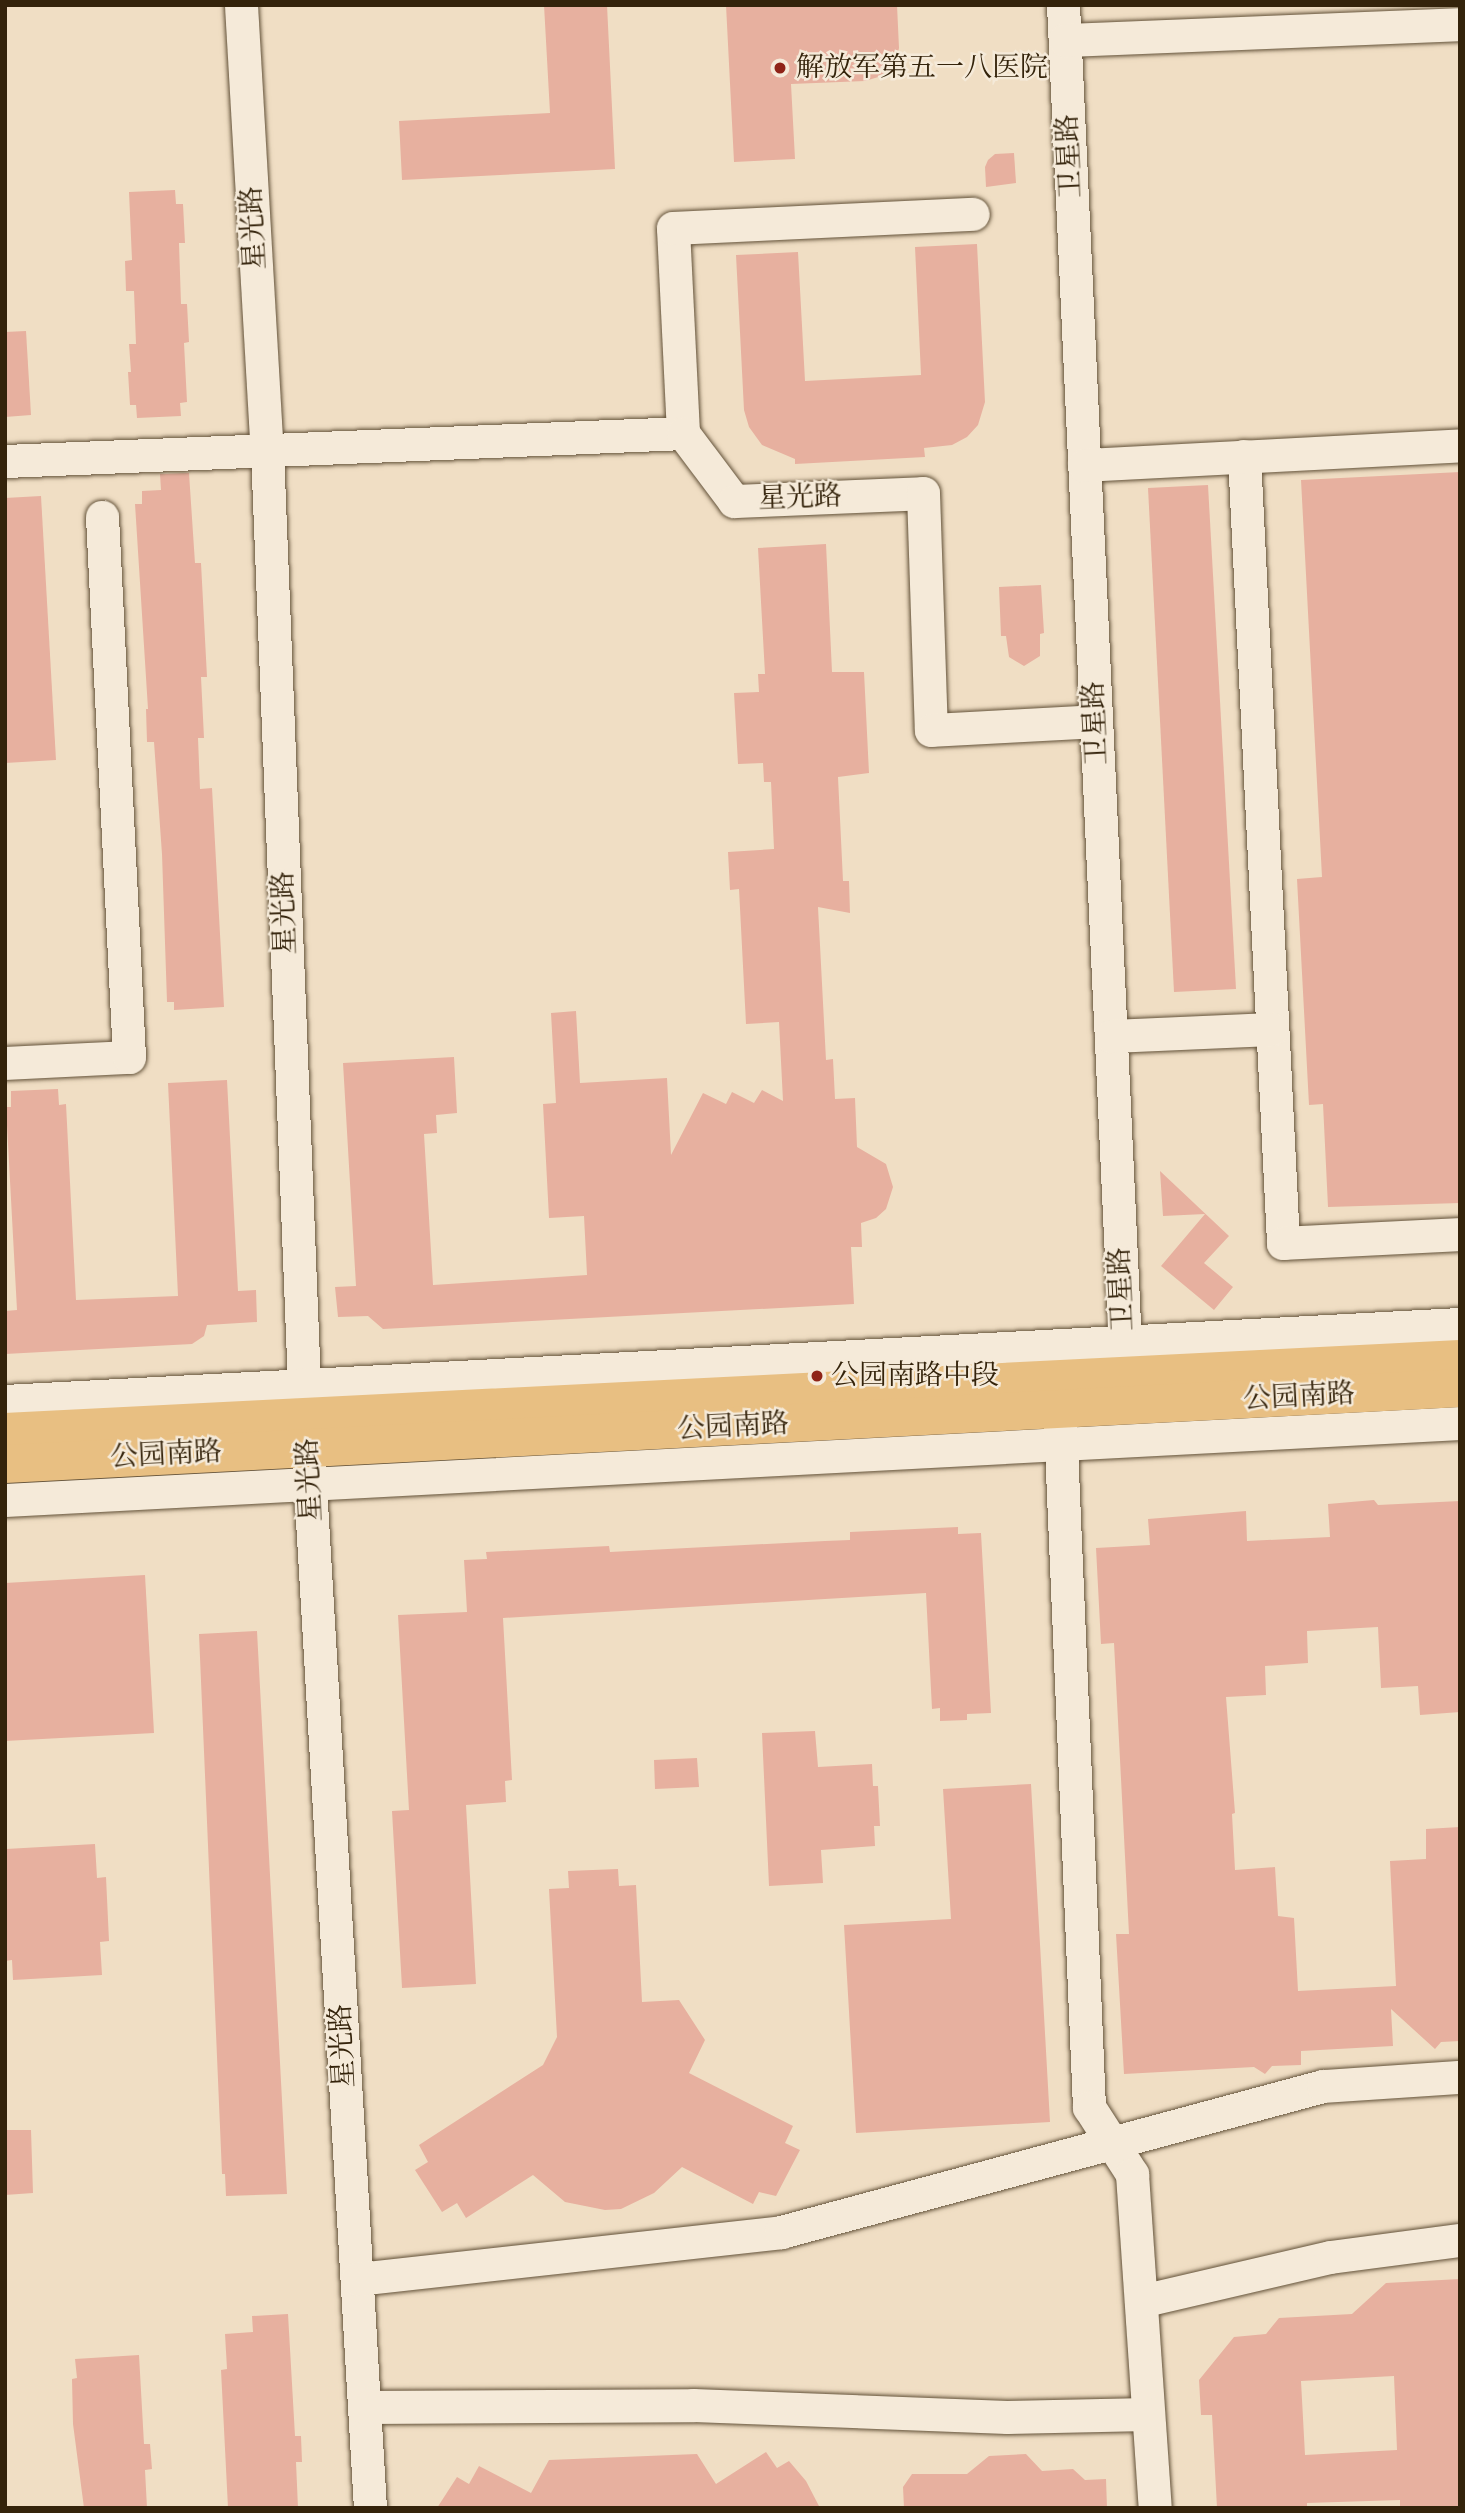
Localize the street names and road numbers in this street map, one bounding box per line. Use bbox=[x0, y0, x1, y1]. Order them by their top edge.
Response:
street label: 卫星路 bbox=[1051, 113, 1089, 199]
street label: 星光路 bbox=[235, 185, 273, 271]
street label: 星光路 bbox=[757, 480, 843, 516]
street label: 卫星路 bbox=[1077, 680, 1115, 766]
street label: 星光路 bbox=[267, 870, 303, 956]
street label: 卫星路 bbox=[1103, 1246, 1141, 1332]
street label: 公园南路 bbox=[1242, 1377, 1356, 1417]
street label: 公园南路 bbox=[676, 1407, 790, 1447]
street label: 公园南路 bbox=[109, 1435, 223, 1475]
street label: 星光路 bbox=[291, 1437, 329, 1523]
street label: 星光路 bbox=[324, 2003, 362, 2089]

